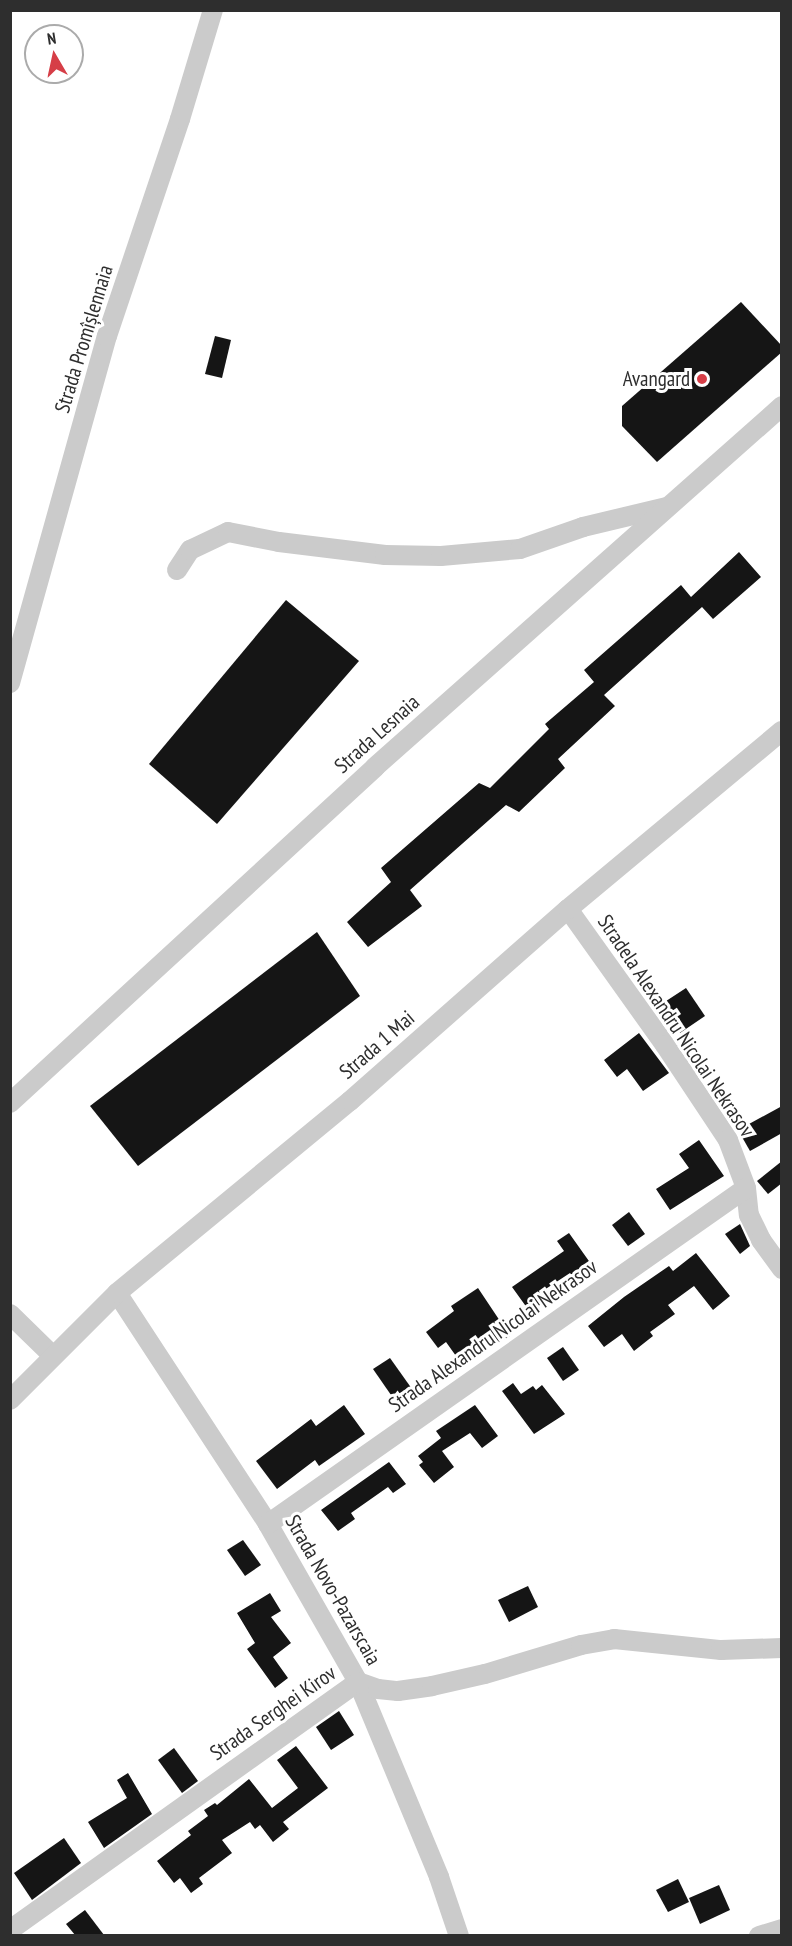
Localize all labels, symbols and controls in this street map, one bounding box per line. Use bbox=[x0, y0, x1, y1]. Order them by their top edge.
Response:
north arrow bbox=[24, 24, 84, 84]
text: N bbox=[46, 28, 57, 49]
street label: Strada Promîșlennaia bbox=[50, 262, 118, 416]
place label: Avangard bbox=[623, 366, 690, 392]
marker: Avangard bbox=[695, 372, 709, 386]
street label: Strada Lesnaia bbox=[330, 690, 424, 778]
street label: Stradela Alexandru Nicolai Nekrasov bbox=[592, 910, 760, 1142]
street label: Strada 1 Mai bbox=[334, 1006, 420, 1084]
street label: Strada Alexandru Nicolai Nekrasov bbox=[384, 1254, 602, 1418]
street label: Strada Novo-Pazarscaia bbox=[280, 1510, 386, 1670]
street label: Strada Serghei Kirov bbox=[205, 1660, 341, 1766]

